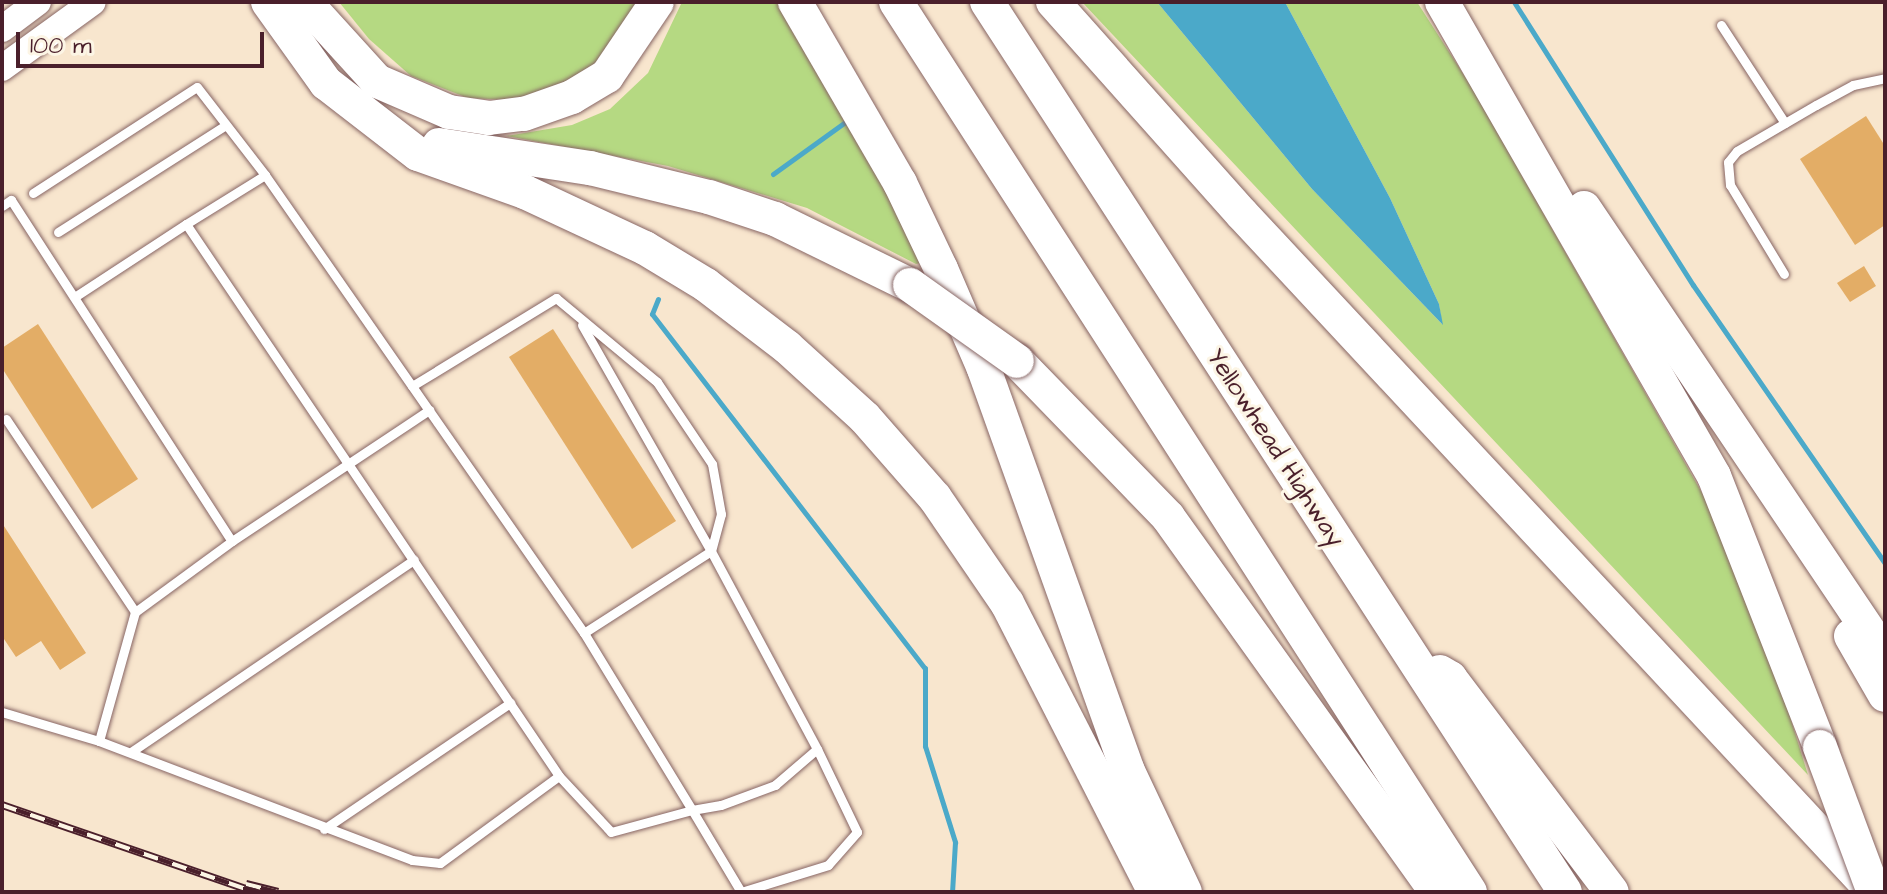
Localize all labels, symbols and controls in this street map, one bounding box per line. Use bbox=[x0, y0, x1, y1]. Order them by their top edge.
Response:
scale bar bbox=[20, 16, 268, 66]
text: 100 m bbox=[30, 29, 92, 63]
street label: Yellowhead Highway bbox=[1199, 343, 1351, 553]

